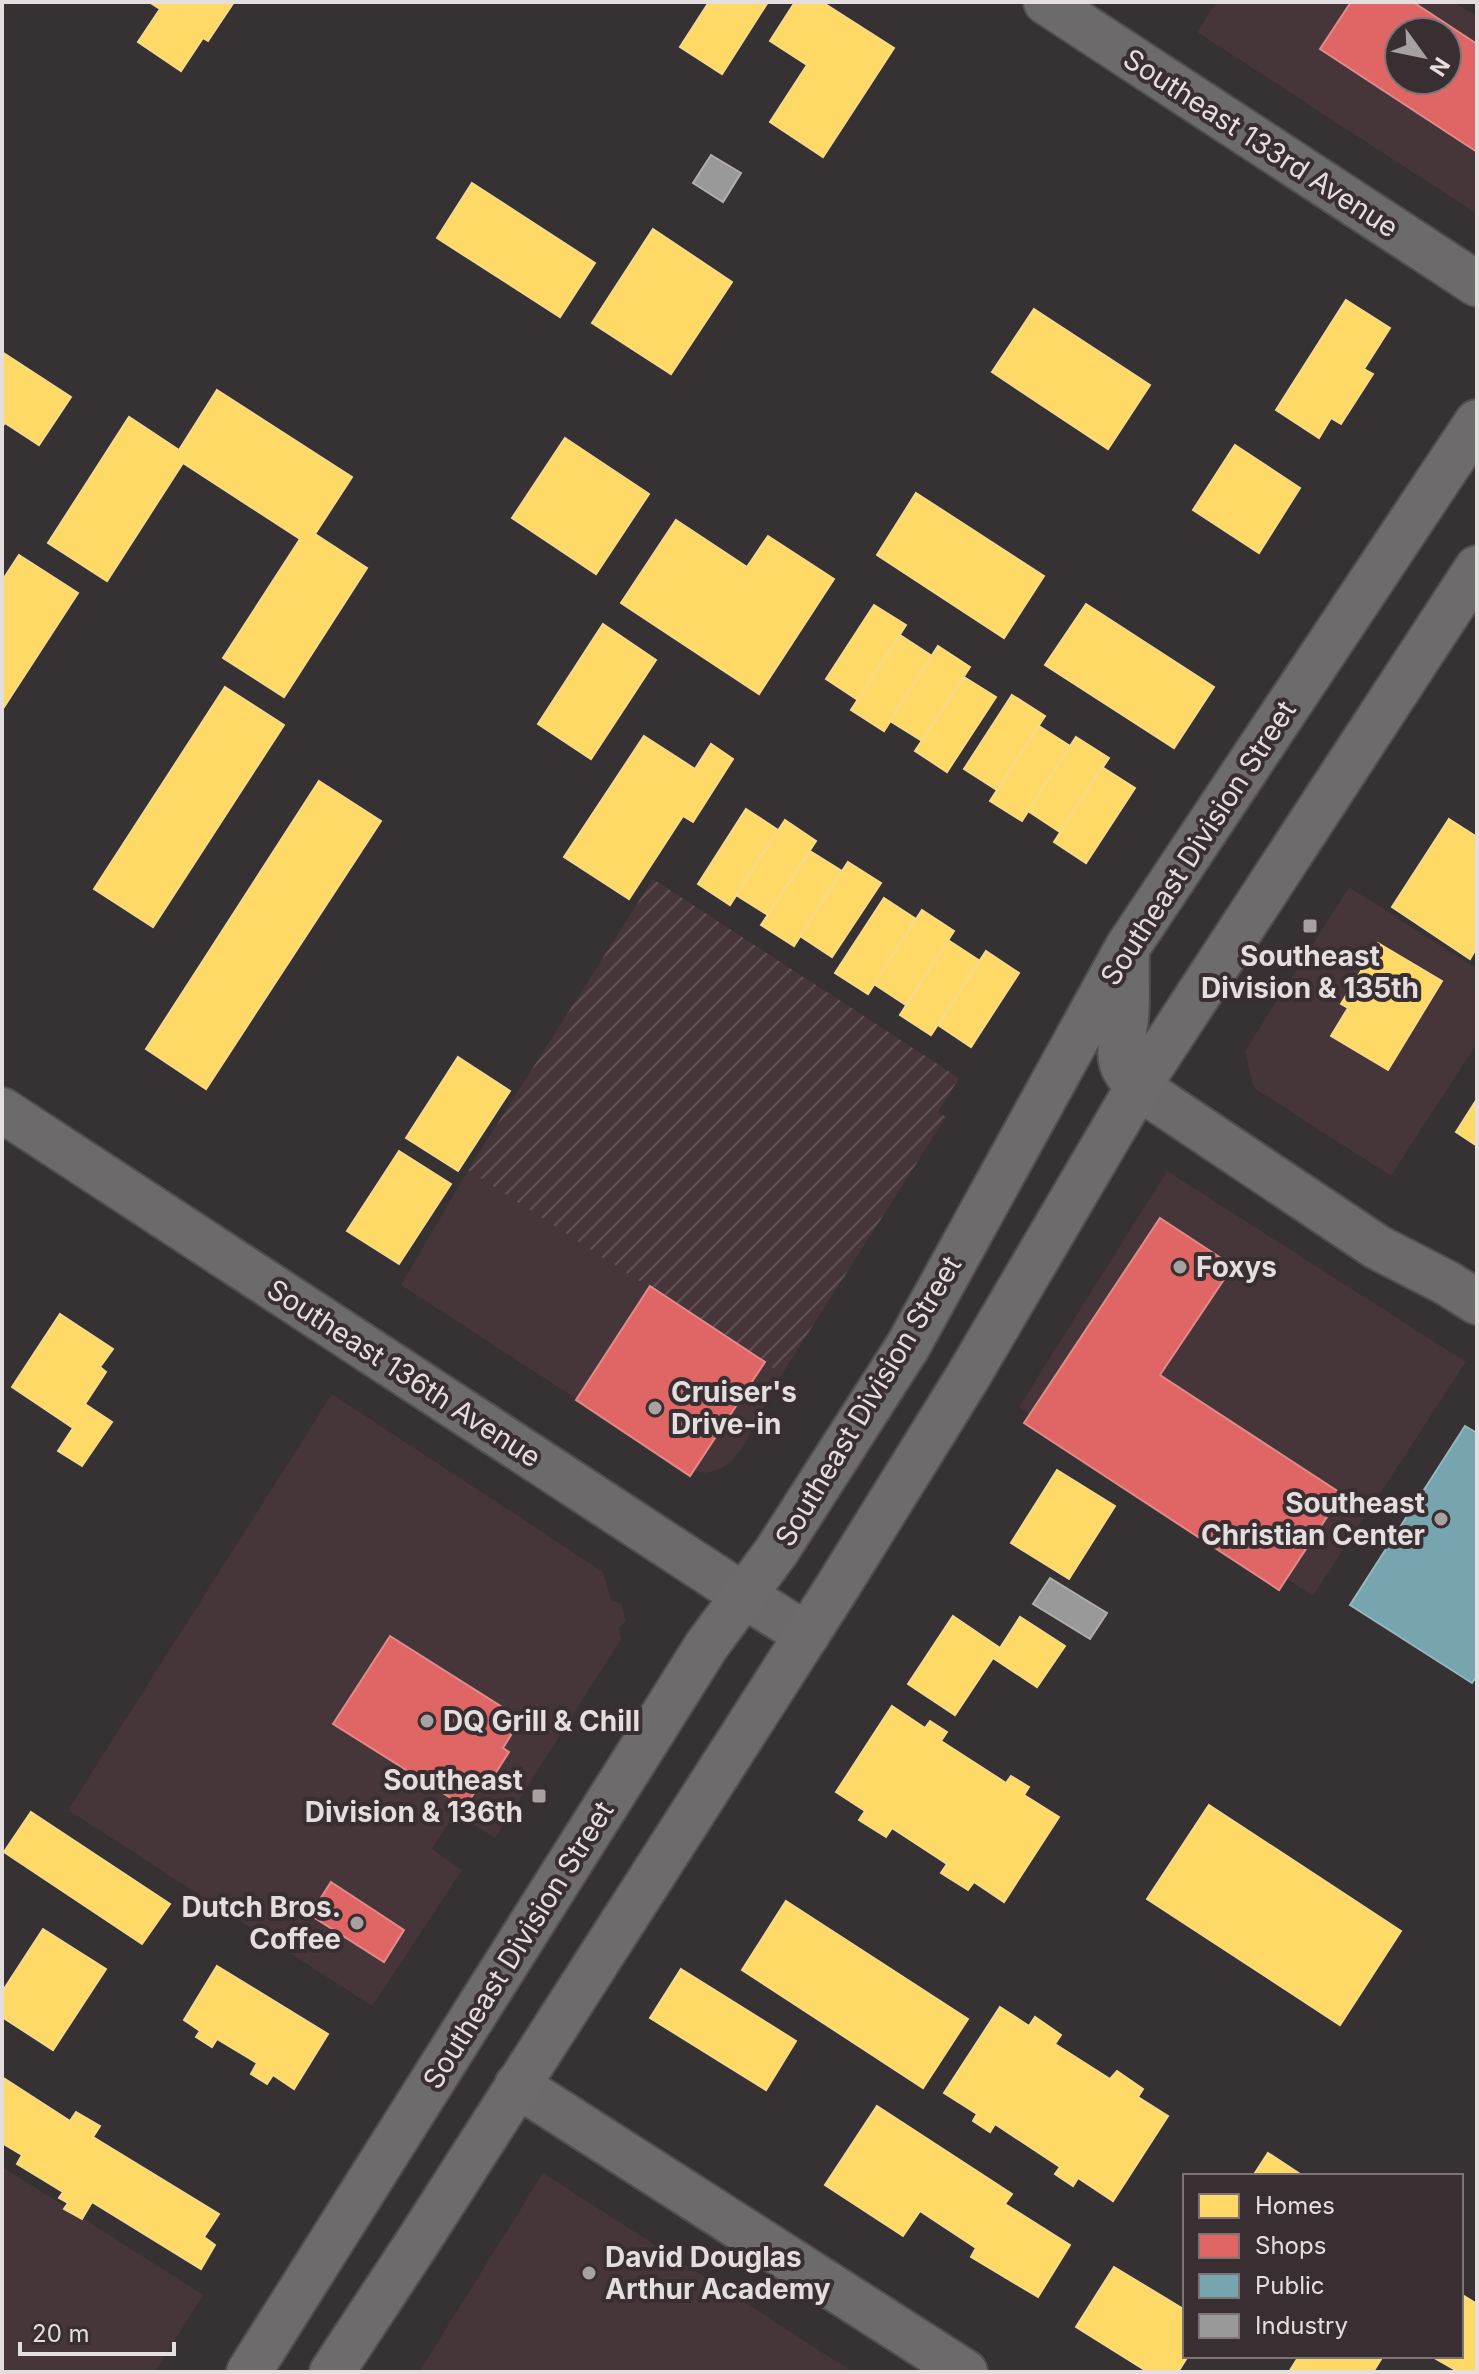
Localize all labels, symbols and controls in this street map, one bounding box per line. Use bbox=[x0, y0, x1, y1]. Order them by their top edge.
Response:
north arrow bbox=[1383, 16, 1463, 96]
street label: Southeast 133rd Avenue bbox=[1117, 41, 1405, 245]
text: N bbox=[1424, 53, 1455, 81]
street label: Southeast Division Street bbox=[1093, 694, 1303, 992]
marker: Southeast Division & 135th bbox=[1301, 917, 1319, 935]
place label: Southeast Division & 135th bbox=[1201, 939, 1419, 1005]
street label: Southeast Division Street bbox=[768, 1250, 968, 1552]
place label: Foxys bbox=[1196, 1250, 1277, 1284]
marker: Foxys bbox=[1171, 1258, 1189, 1276]
street label: Southeast 136th Avenue bbox=[261, 1272, 547, 1474]
place label: Cruiser's Drive-in bbox=[671, 1375, 797, 1441]
marker: Cruiser's Drive-in bbox=[646, 1399, 664, 1417]
place label: Southeast Christian Center bbox=[1201, 1486, 1425, 1552]
marker: Southeast Christian Center bbox=[1432, 1510, 1450, 1528]
place label: DQ Grill & Chill bbox=[443, 1704, 640, 1738]
marker: DQ Grill & Chill bbox=[418, 1712, 436, 1730]
place label: Southeast Division & 136th bbox=[305, 1763, 523, 1829]
marker: Southeast Division & 136th bbox=[530, 1787, 548, 1805]
street label: Southeast Division Street bbox=[415, 1795, 621, 2095]
place label: Dutch Bros. Coffee bbox=[181, 1890, 341, 1956]
marker: Dutch Bros. Coffee bbox=[348, 1914, 366, 1932]
legend bbox=[1183, 2174, 1463, 2358]
text: Homes bbox=[1255, 2191, 1335, 2220]
text: Shops bbox=[1255, 2231, 1326, 2260]
place label: David Douglas Arthur Academy bbox=[605, 2240, 831, 2306]
marker: David Douglas Arthur Academy bbox=[580, 2264, 598, 2282]
text: Public bbox=[1255, 2271, 1325, 2300]
scale bar bbox=[20, 2306, 174, 2356]
text: Industry bbox=[1255, 2311, 1348, 2340]
text: 20 m bbox=[32, 2319, 90, 2348]

